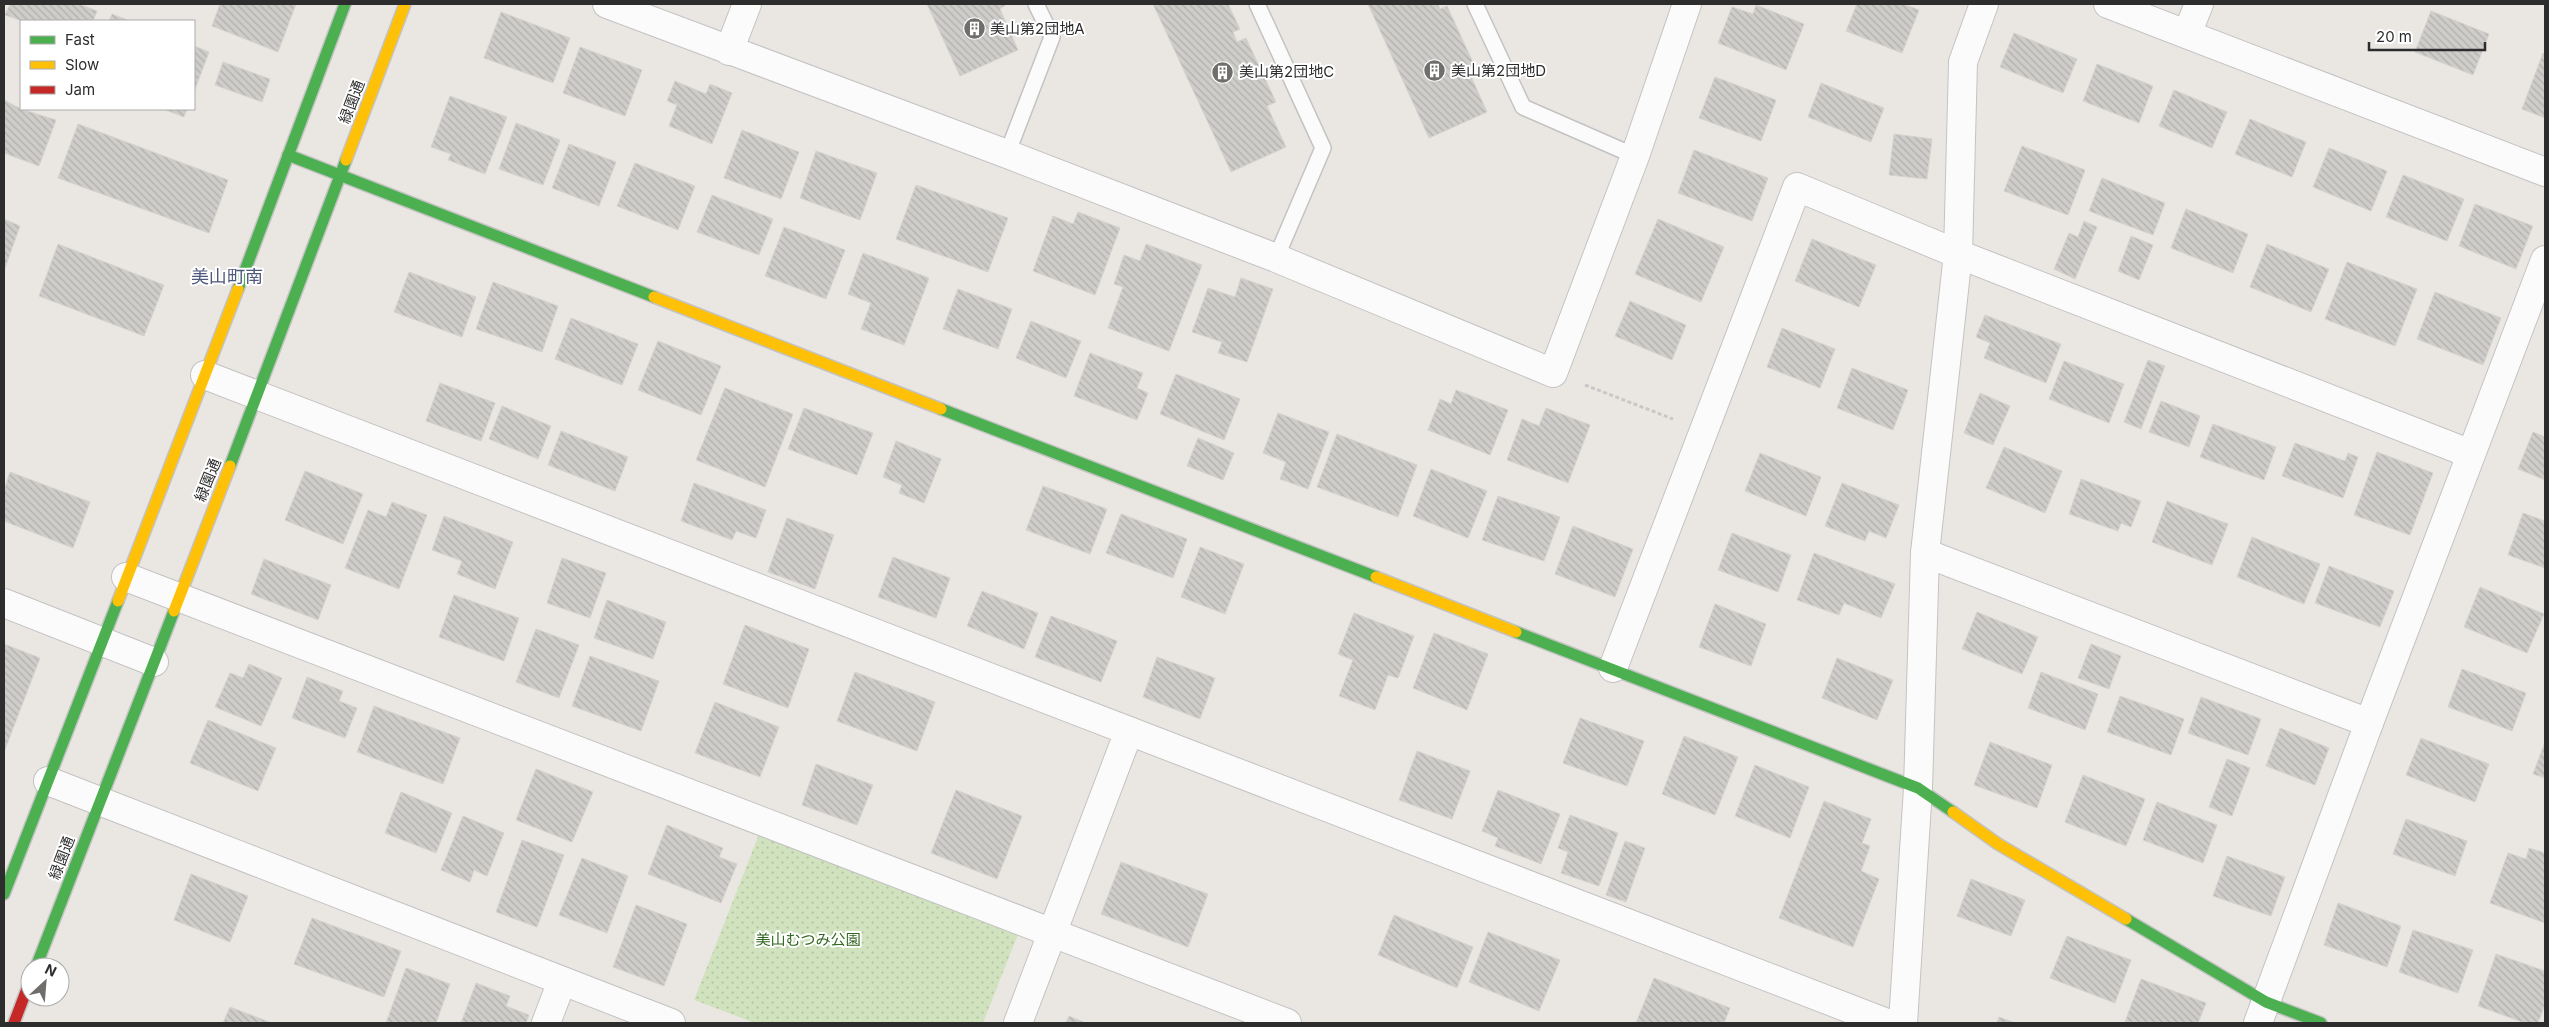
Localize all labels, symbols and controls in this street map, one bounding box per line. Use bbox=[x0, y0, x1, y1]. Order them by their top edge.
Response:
building icon: 美山第2団地A bbox=[962, 17, 986, 41]
place label: 美山第2団地A bbox=[990, 19, 1085, 38]
legend bbox=[20, 20, 195, 110]
scale bar bbox=[2369, 20, 2485, 52]
text: 20 m bbox=[2376, 27, 2412, 46]
text: Fast bbox=[65, 30, 95, 49]
text: Slow bbox=[65, 55, 99, 74]
building icon: 美山第2団地D bbox=[1423, 59, 1447, 83]
building icon: 美山第2団地C bbox=[1211, 60, 1235, 84]
place label: 美山第2団地D bbox=[1451, 61, 1546, 80]
place label: 美山第2団地C bbox=[1239, 62, 1334, 81]
street label: 緑園通 bbox=[335, 77, 368, 126]
text: Jam bbox=[65, 80, 95, 99]
district label: 美山町南 bbox=[191, 266, 263, 287]
street label: 緑園通 bbox=[190, 455, 225, 504]
street label: 緑園通 bbox=[45, 833, 78, 882]
park label: 美山むつみ公園 bbox=[755, 930, 861, 949]
north arrow bbox=[20, 957, 70, 1007]
text: N bbox=[42, 960, 59, 980]

